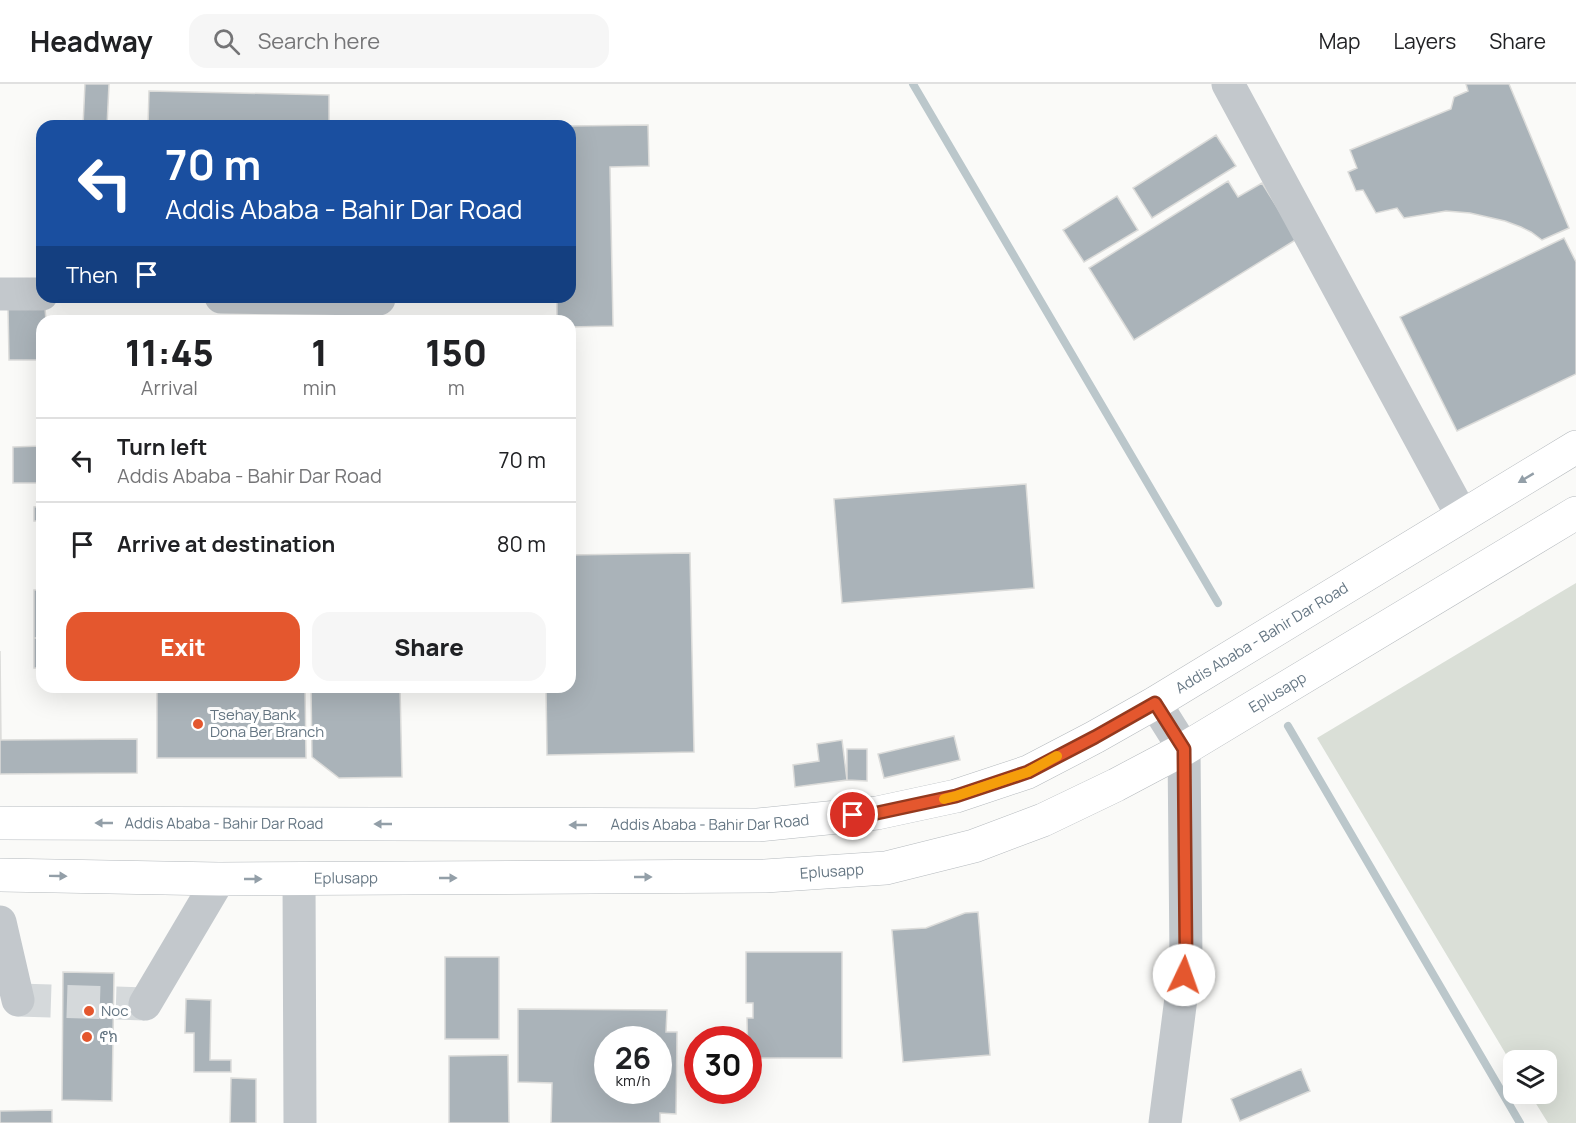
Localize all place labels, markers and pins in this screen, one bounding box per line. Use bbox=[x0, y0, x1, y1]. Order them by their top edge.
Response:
place label: Tsehay Bank Dona Ber Branch bbox=[210, 704, 324, 742]
marker: Tsehay Bank Dona Ber Branch bbox=[191, 717, 205, 731]
pin bbox=[827, 789, 878, 840]
place label: Noc bbox=[101, 1000, 128, 1021]
marker: Noc bbox=[82, 1004, 96, 1018]
place label: ኖክ bbox=[99, 1026, 118, 1047]
marker: ኖክ bbox=[80, 1030, 94, 1044]

